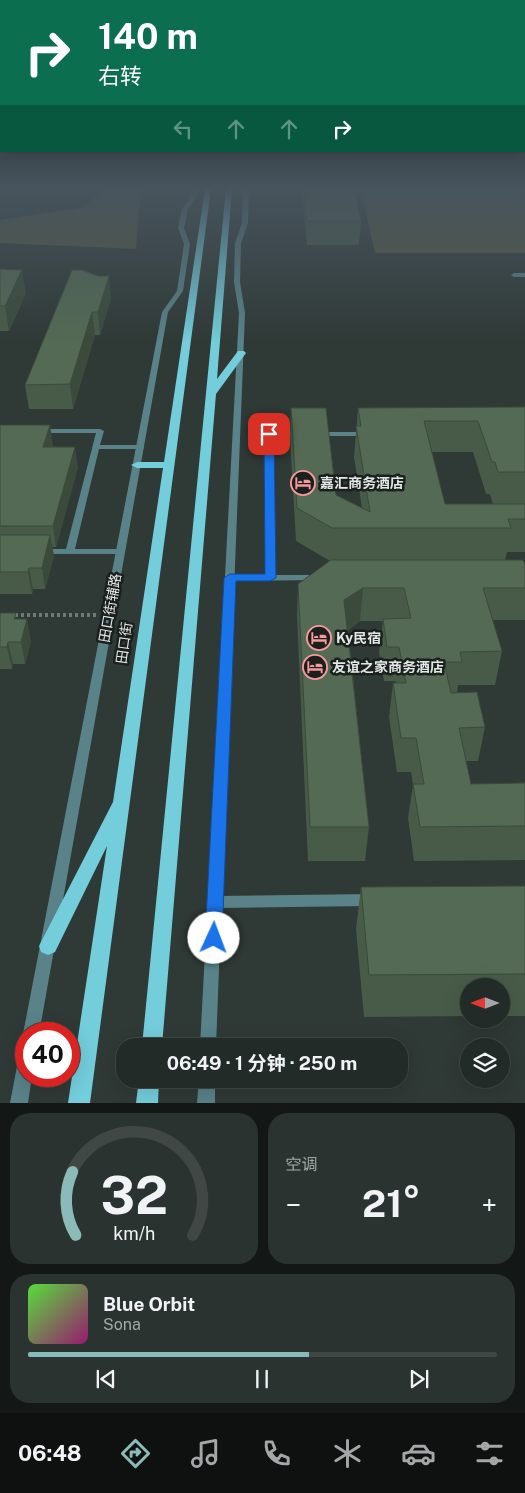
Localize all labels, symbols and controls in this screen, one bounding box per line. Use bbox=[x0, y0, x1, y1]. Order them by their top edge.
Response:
text: 140 m bbox=[98, 16, 198, 57]
icon: right bbox=[15, 20, 80, 85]
text: 右转 bbox=[98, 63, 142, 89]
icon: left bbox=[169, 115, 197, 143]
icon: ahead bbox=[222, 115, 250, 143]
icon: ahead bbox=[275, 115, 303, 143]
icon: right bbox=[328, 115, 356, 143]
pin bbox=[248, 413, 290, 455]
icon: arrive bbox=[255, 420, 283, 448]
hotel icon: 嘉汇商务酒店 bbox=[290, 470, 316, 496]
place label: 嘉汇商务酒店 bbox=[320, 475, 404, 491]
street label: 田口街辅路 bbox=[96, 572, 124, 644]
street label: 田口街 bbox=[113, 621, 135, 665]
hotel icon: Ky民宿 bbox=[306, 625, 332, 651]
place label: Ky民宿 bbox=[336, 630, 381, 646]
hotel icon: 友谊之家商务酒店 bbox=[302, 654, 328, 680]
place label: 友谊之家商务酒店 bbox=[332, 659, 444, 675]
position arrow bbox=[187, 911, 239, 963]
north arrow bbox=[460, 978, 510, 1028]
map controls bbox=[460, 978, 510, 1088]
speed limit sign: 40 bbox=[15, 1022, 80, 1087]
button: layers bbox=[460, 1038, 510, 1088]
text: 06:49 · 1 分钟 · 250 m bbox=[167, 1052, 357, 1074]
text: 空调 bbox=[286, 1155, 318, 1174]
text: 32 bbox=[100, 1165, 168, 1226]
text: 21° bbox=[362, 1181, 420, 1226]
text: − bbox=[286, 1188, 301, 1221]
text: + bbox=[481, 1188, 497, 1221]
text: km/h bbox=[113, 1223, 155, 1244]
text: Blue Orbit bbox=[103, 1293, 195, 1315]
text: Sona bbox=[103, 1315, 141, 1334]
icon: previous bbox=[92, 1365, 120, 1393]
icon: pause bbox=[248, 1365, 276, 1393]
icon: next bbox=[405, 1365, 433, 1393]
icon: directions bbox=[118, 1436, 153, 1471]
icon: music bbox=[188, 1436, 223, 1471]
icon: phone bbox=[259, 1436, 294, 1471]
icon: climate bbox=[330, 1436, 365, 1471]
icon: car bbox=[401, 1436, 436, 1471]
icon: filters bbox=[472, 1436, 507, 1471]
text: 06:48 bbox=[18, 1440, 82, 1466]

